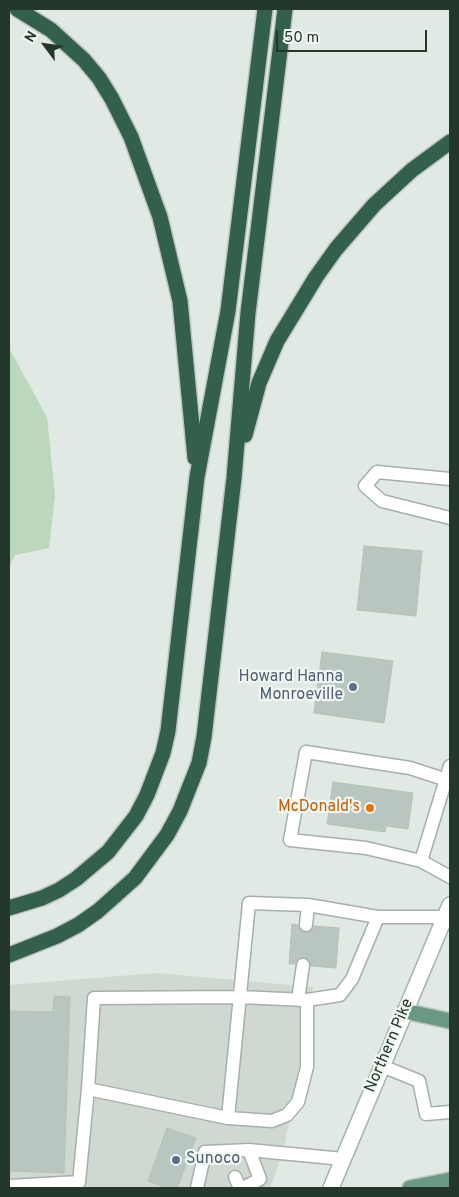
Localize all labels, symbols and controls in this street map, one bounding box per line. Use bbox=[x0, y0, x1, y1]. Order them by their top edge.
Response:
north arrow bbox=[20, 20, 70, 70]
scale bar bbox=[279, 20, 430, 52]
text: N bbox=[22, 28, 42, 46]
text: 50 m bbox=[284, 29, 319, 48]
place label: Howard Hanna Monroeville bbox=[238, 668, 343, 706]
marker: Howard Hanna Monroeville bbox=[347, 681, 359, 693]
place label: McDonald's bbox=[278, 798, 360, 818]
marker: McDonald's bbox=[364, 802, 376, 814]
street label: Northern Pike bbox=[362, 996, 418, 1096]
place label: Sunoco bbox=[186, 1150, 240, 1170]
marker: Sunoco bbox=[170, 1154, 182, 1166]

